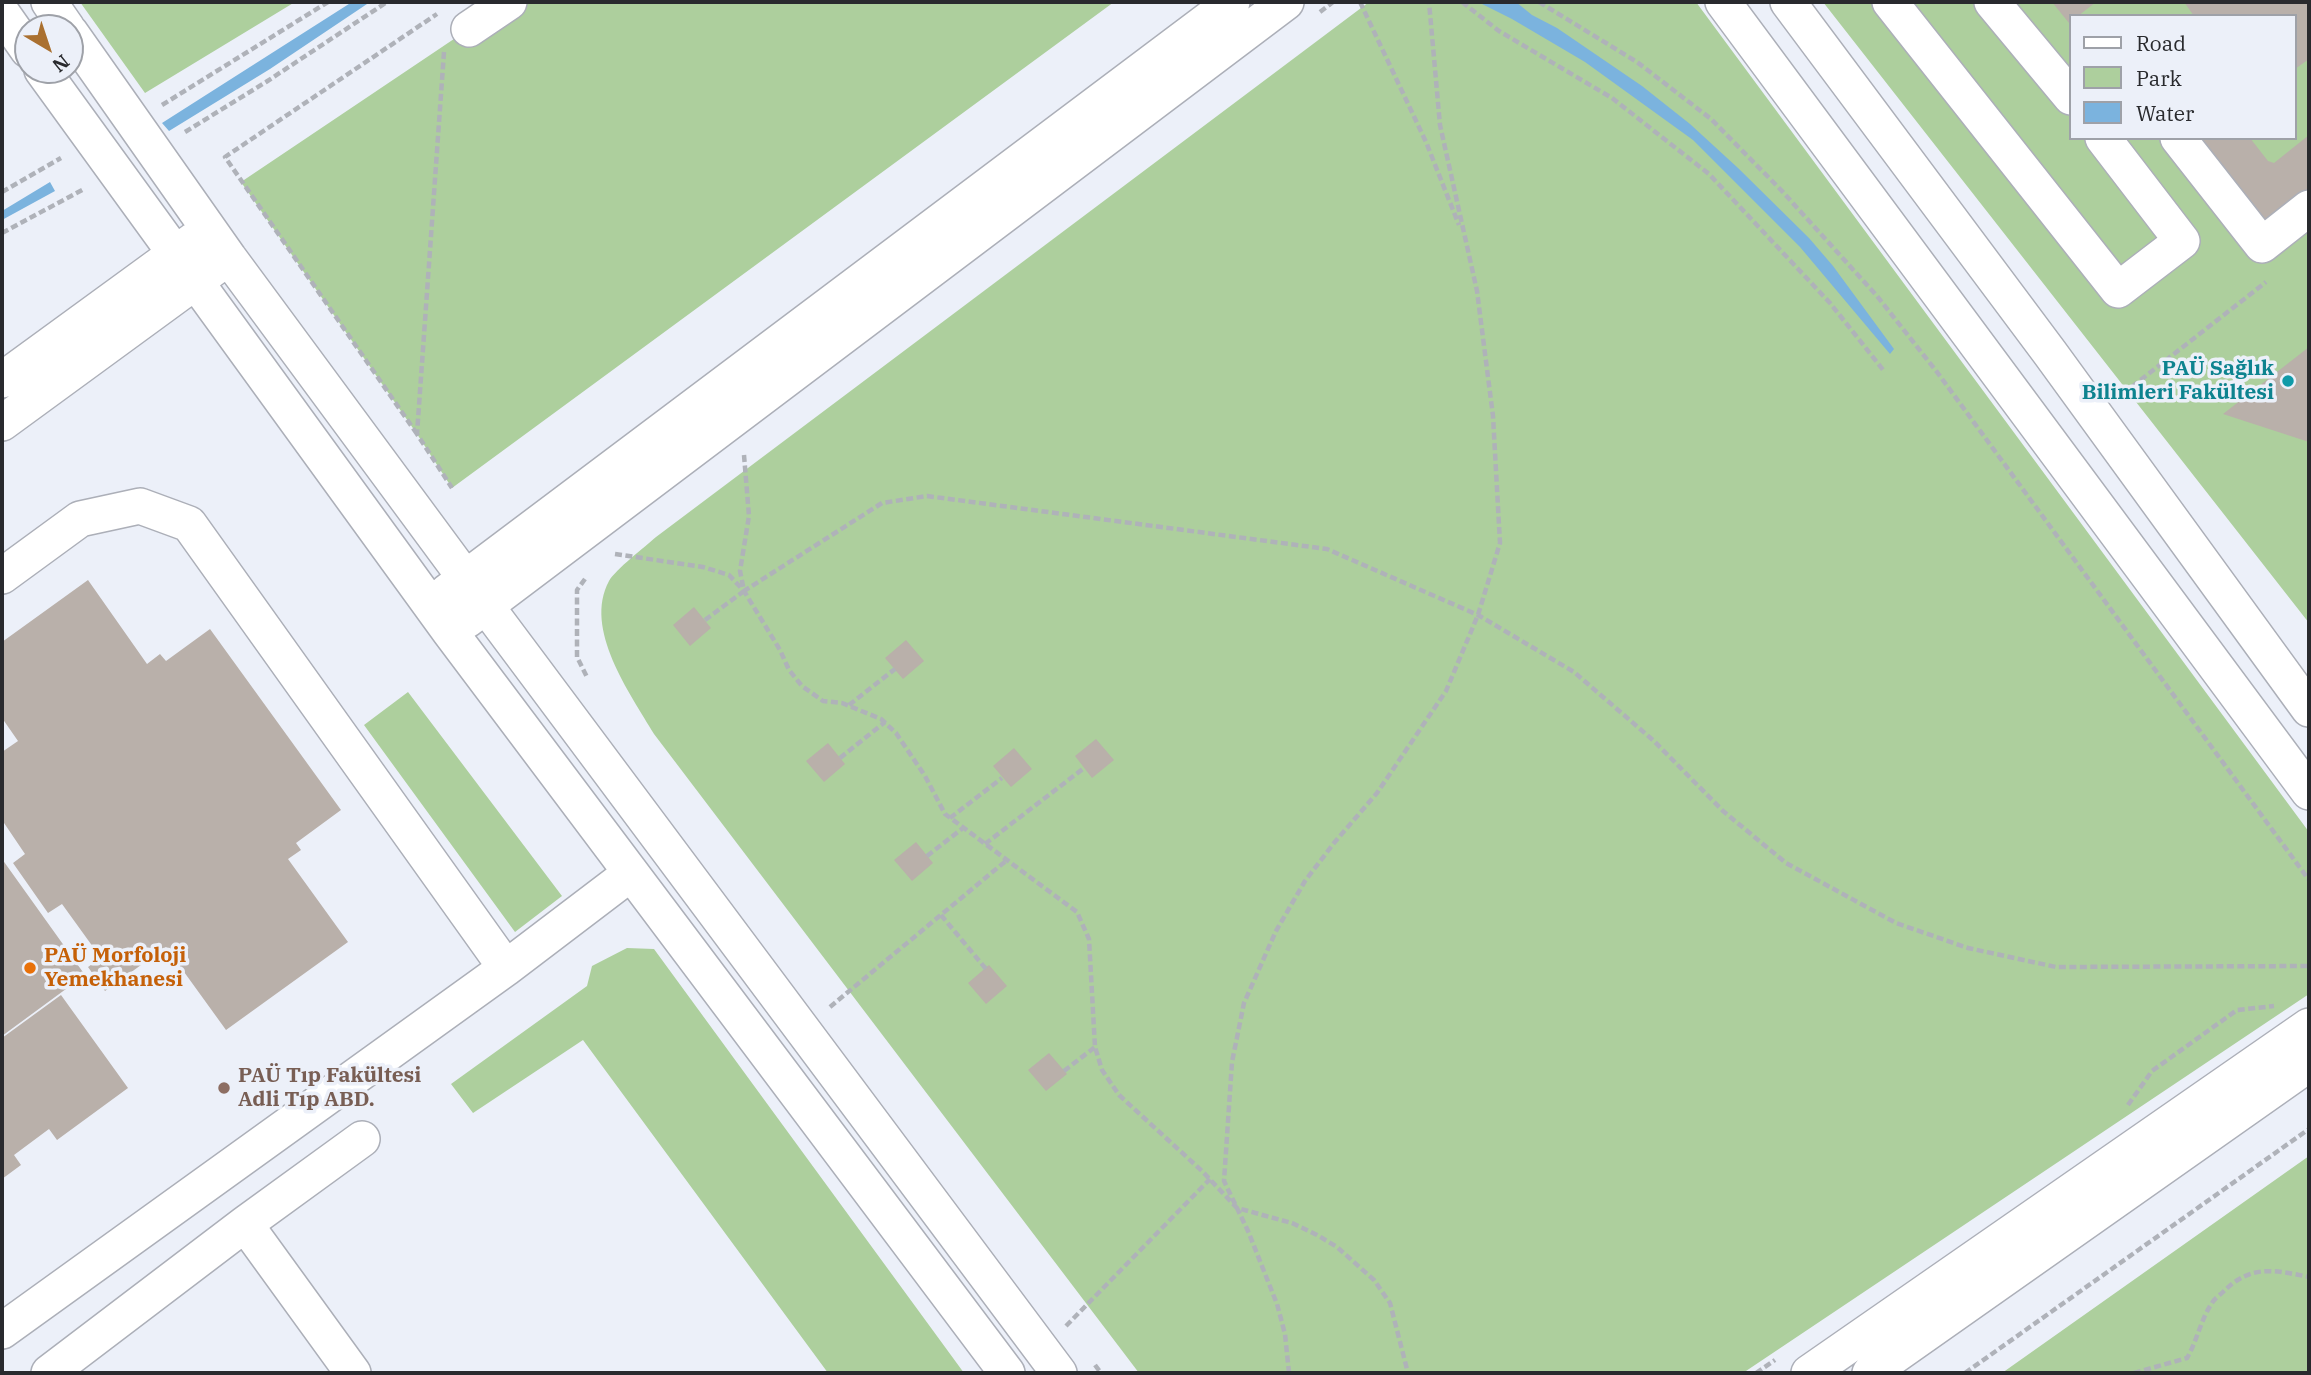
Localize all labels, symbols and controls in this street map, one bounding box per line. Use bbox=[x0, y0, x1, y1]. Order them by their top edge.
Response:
north arrow bbox=[14, 14, 84, 84]
legend bbox=[2070, 14, 2297, 140]
text: Road bbox=[2136, 29, 2186, 57]
text: N bbox=[48, 50, 74, 78]
text: Park bbox=[2136, 64, 2182, 92]
text: Water bbox=[2136, 99, 2194, 127]
place label: PAÜ Sağlık Bilimleri Fakültesi bbox=[2082, 356, 2274, 406]
marker: PAÜ Sağlık Bilimleri Fakültesi bbox=[2280, 373, 2296, 389]
place label: PAÜ Morfoloji Yemekhanesi bbox=[44, 943, 186, 993]
marker: PAÜ Morfoloji Yemekhanesi bbox=[22, 960, 38, 976]
place label: PAÜ Tıp Fakültesi Adli Tıp ABD. bbox=[238, 1063, 421, 1113]
marker: PAÜ Tıp Fakültesi Adli Tıp ABD. bbox=[216, 1080, 232, 1096]

